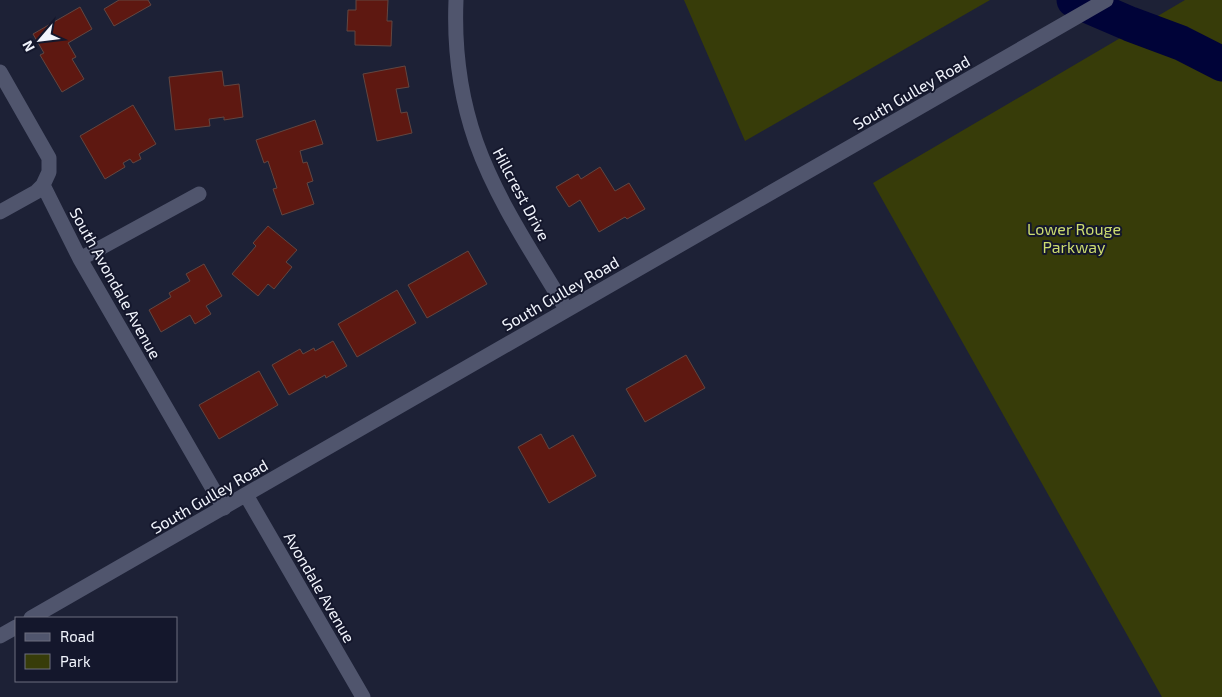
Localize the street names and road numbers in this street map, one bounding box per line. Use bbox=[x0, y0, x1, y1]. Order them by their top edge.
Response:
street label: South Gulley Road bbox=[849, 51, 973, 133]
street label: Hillcrest Drive bbox=[490, 144, 554, 244]
street label: South Avondale Avenue bbox=[66, 204, 166, 362]
street label: South Gulley Road bbox=[498, 252, 622, 334]
street label: South Gulley Road bbox=[147, 455, 271, 537]
street label: Avondale Avenue bbox=[281, 528, 359, 646]

